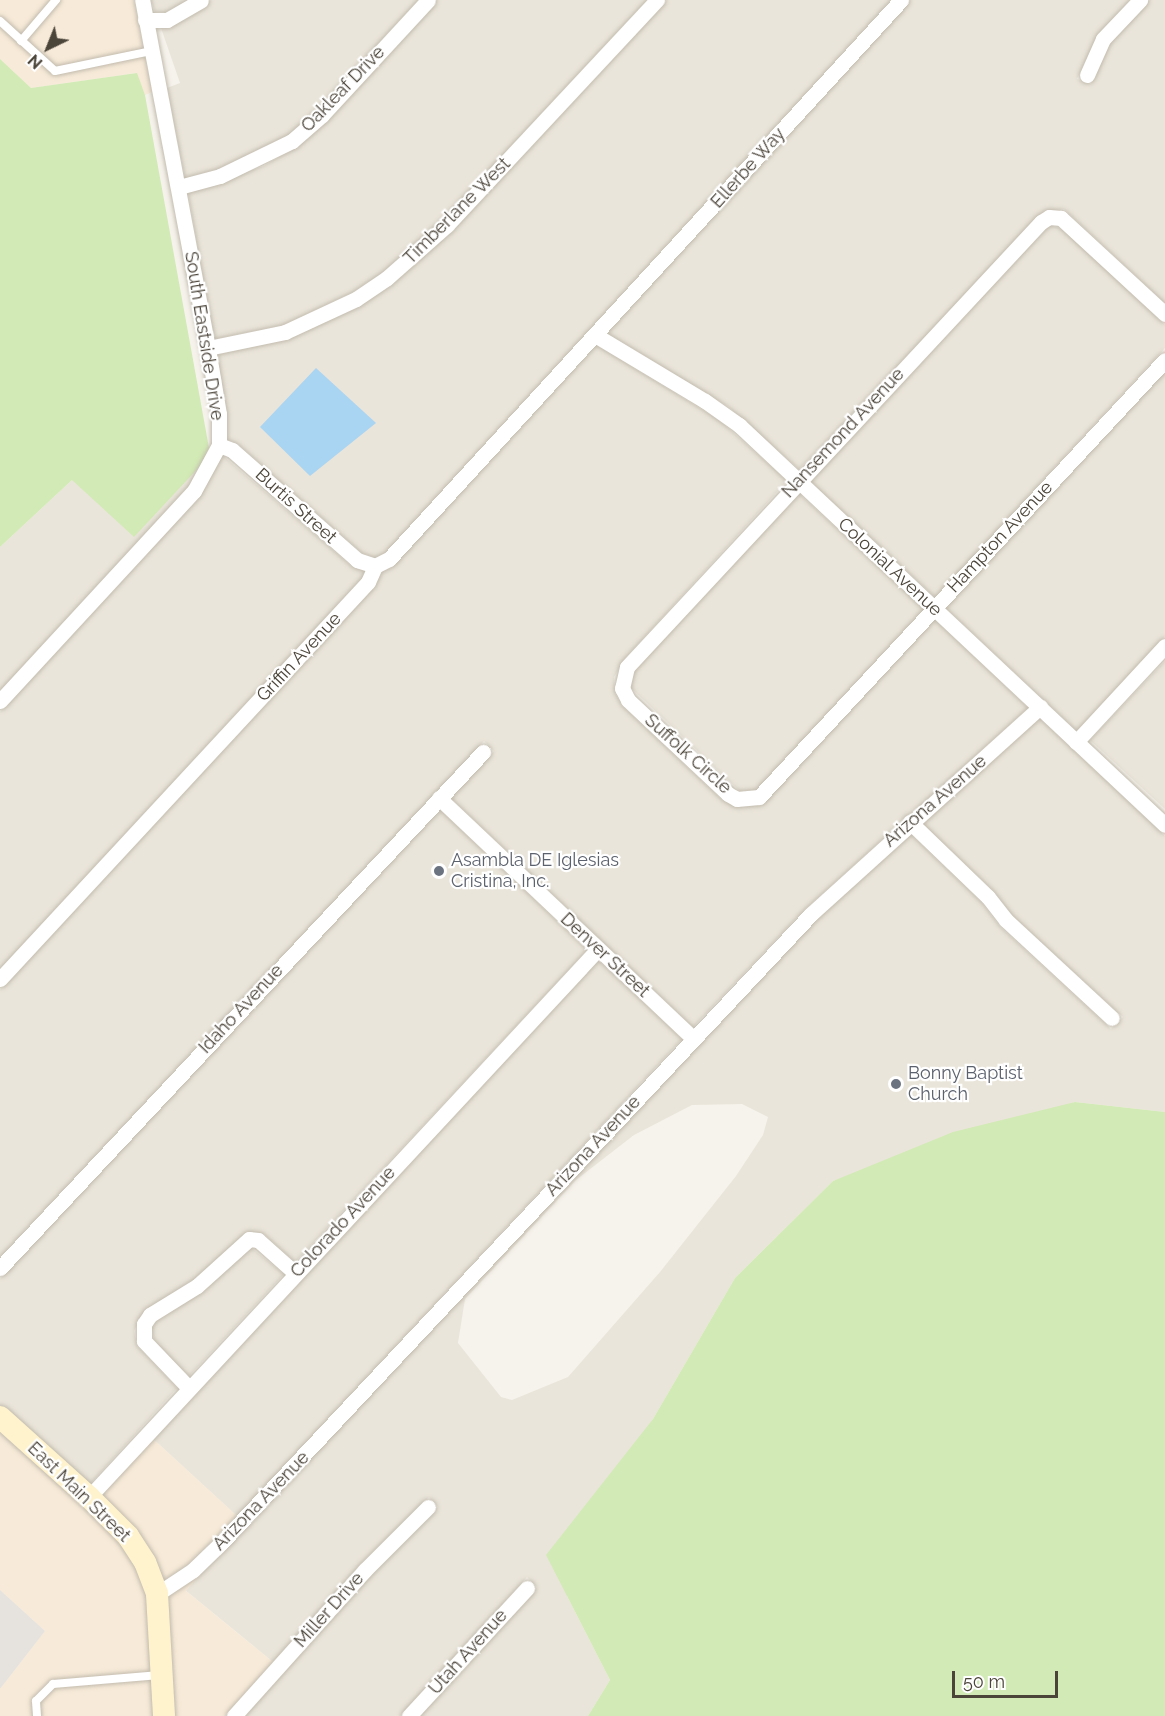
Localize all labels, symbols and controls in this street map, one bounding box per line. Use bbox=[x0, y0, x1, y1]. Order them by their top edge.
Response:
north arrow bbox=[18, 18, 78, 78]
street label: Oakleaf Drive bbox=[297, 41, 389, 137]
text: N bbox=[24, 50, 46, 73]
street label: Ellerbe Way bbox=[706, 123, 790, 213]
street label: Timberlane West bbox=[399, 153, 515, 269]
street label: South Eastside Drive bbox=[180, 250, 228, 422]
street label: Nansemond Avenue bbox=[777, 363, 909, 503]
street label: Burtis Street bbox=[251, 464, 341, 548]
street label: Hampton Avenue bbox=[943, 476, 1057, 598]
street label: Colonial Avenue bbox=[833, 513, 947, 621]
street label: Griffin Avenue bbox=[252, 608, 346, 706]
street label: Suffolk Circle bbox=[640, 709, 736, 799]
street label: Arizona Avenue bbox=[879, 750, 991, 852]
place label: Asambla DE Iglesias Cristina, Inc. bbox=[451, 850, 619, 892]
marker: Asambla DE Iglesias Cristina, Inc. bbox=[432, 864, 446, 878]
street label: Denver Street bbox=[556, 908, 654, 1002]
street label: Idaho Avenue bbox=[194, 960, 288, 1058]
place label: Bonny Baptist Church bbox=[908, 1063, 1023, 1106]
marker: Bonny Baptist Church bbox=[889, 1077, 903, 1091]
street label: Arizona Avenue bbox=[541, 1091, 645, 1201]
street label: Colorado Avenue bbox=[286, 1162, 400, 1282]
street label: East Main Street bbox=[23, 1438, 135, 1546]
street label: Arizona Avenue bbox=[208, 1447, 314, 1555]
street label: Miller Drive bbox=[290, 1568, 368, 1652]
street label: Utah Avenue bbox=[424, 1605, 512, 1699]
scale bar bbox=[955, 1659, 1062, 1697]
text: 50 m bbox=[963, 1671, 1005, 1692]

